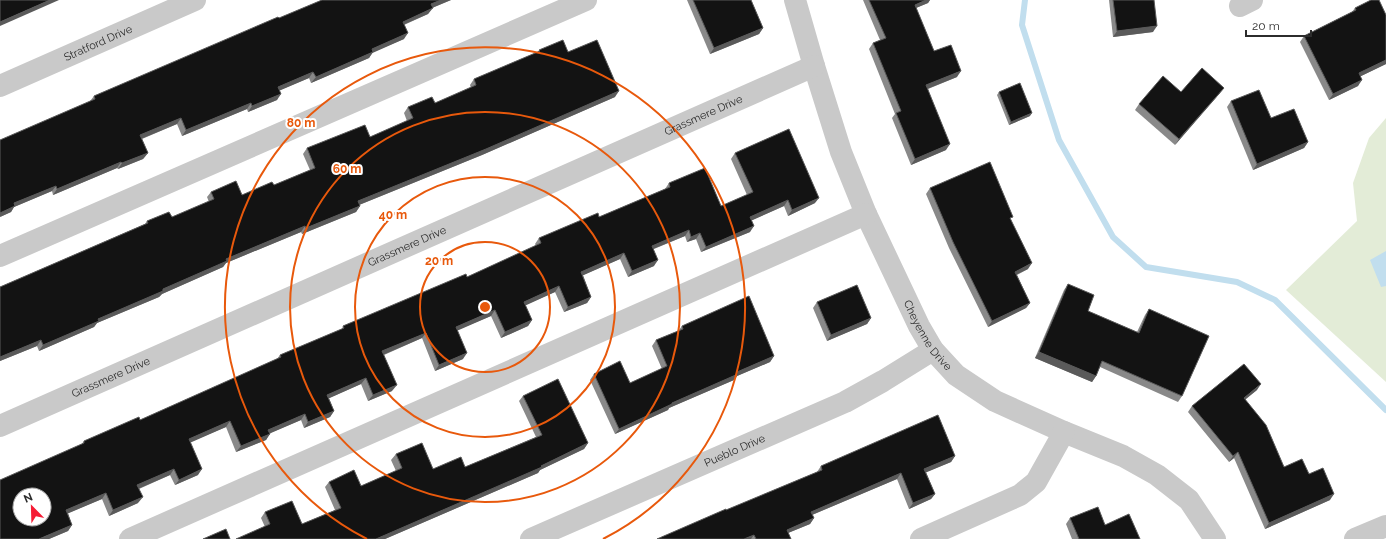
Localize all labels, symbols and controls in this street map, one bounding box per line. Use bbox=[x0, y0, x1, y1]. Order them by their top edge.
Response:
scale bar bbox=[1246, 12, 1311, 38]
text: 20 m bbox=[1252, 19, 1280, 33]
street label: Stratford Drive bbox=[62, 22, 135, 64]
street label: Grassmere Drive bbox=[662, 92, 745, 138]
text: 80 m bbox=[287, 116, 315, 130]
text: 60 m bbox=[333, 162, 361, 176]
text: 40 m bbox=[379, 208, 407, 222]
street label: Grassmere Drive bbox=[366, 223, 449, 269]
text: 20 m bbox=[425, 254, 453, 268]
street label: Cheyenne Drive bbox=[901, 298, 955, 374]
centre of rings bbox=[478, 300, 492, 314]
street label: Grassmere Drive bbox=[70, 354, 152, 400]
street label: Pueblo Drive bbox=[702, 431, 768, 470]
north arrow bbox=[12, 487, 52, 527]
text: N bbox=[22, 491, 35, 506]

